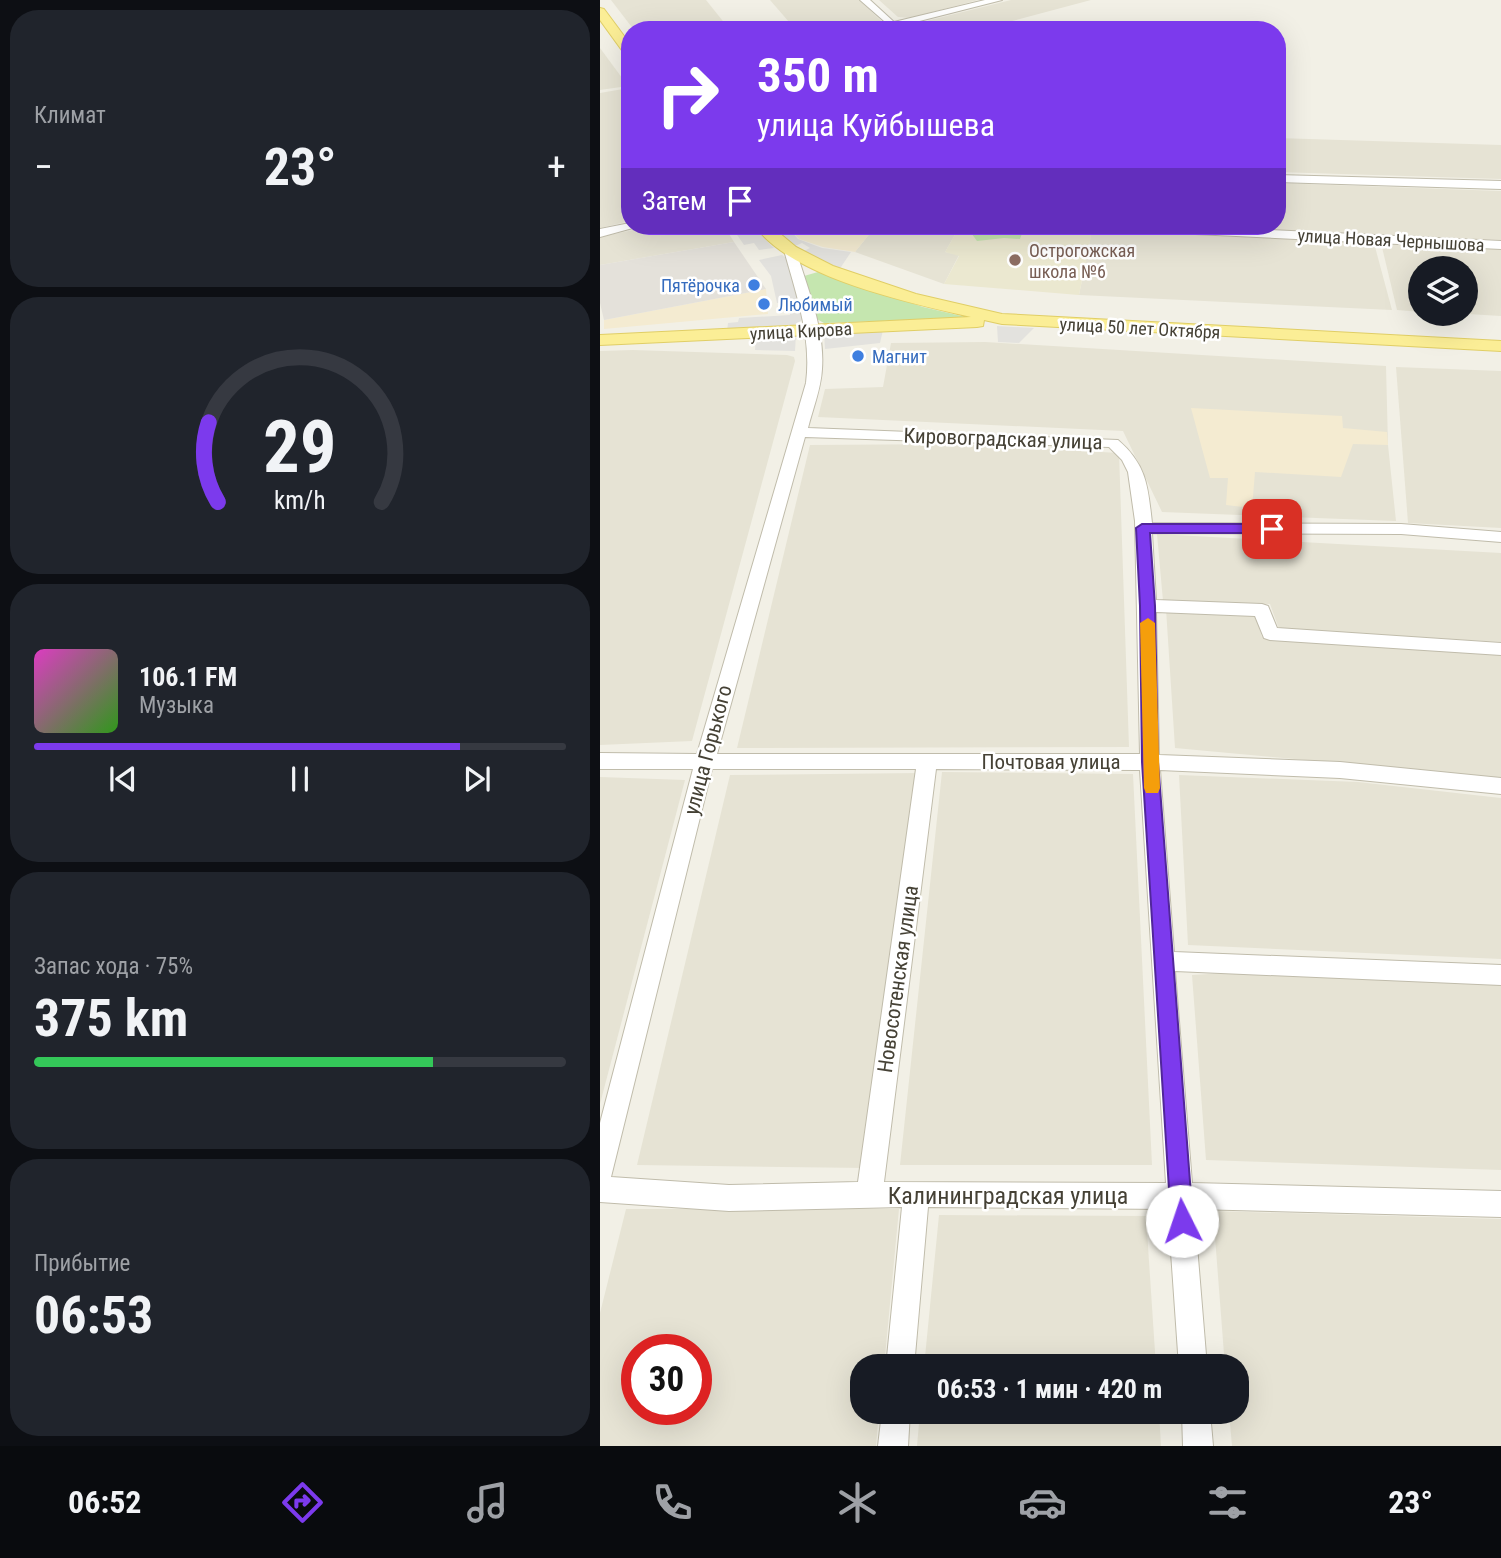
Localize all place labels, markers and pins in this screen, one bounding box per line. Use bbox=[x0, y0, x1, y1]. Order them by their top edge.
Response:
place label: Острогожская школа №6 bbox=[1029, 240, 1135, 282]
marker: Острогожская школа №6 bbox=[1007, 252, 1023, 268]
place label: Пятёрочка bbox=[661, 275, 740, 296]
marker: Пятёрочка bbox=[746, 277, 762, 293]
place label: Любимый bbox=[778, 294, 853, 315]
marker: Любимый bbox=[756, 296, 772, 312]
place label: Магнит bbox=[872, 346, 927, 367]
marker: Магнит bbox=[850, 348, 866, 364]
pin bbox=[1242, 499, 1302, 559]

